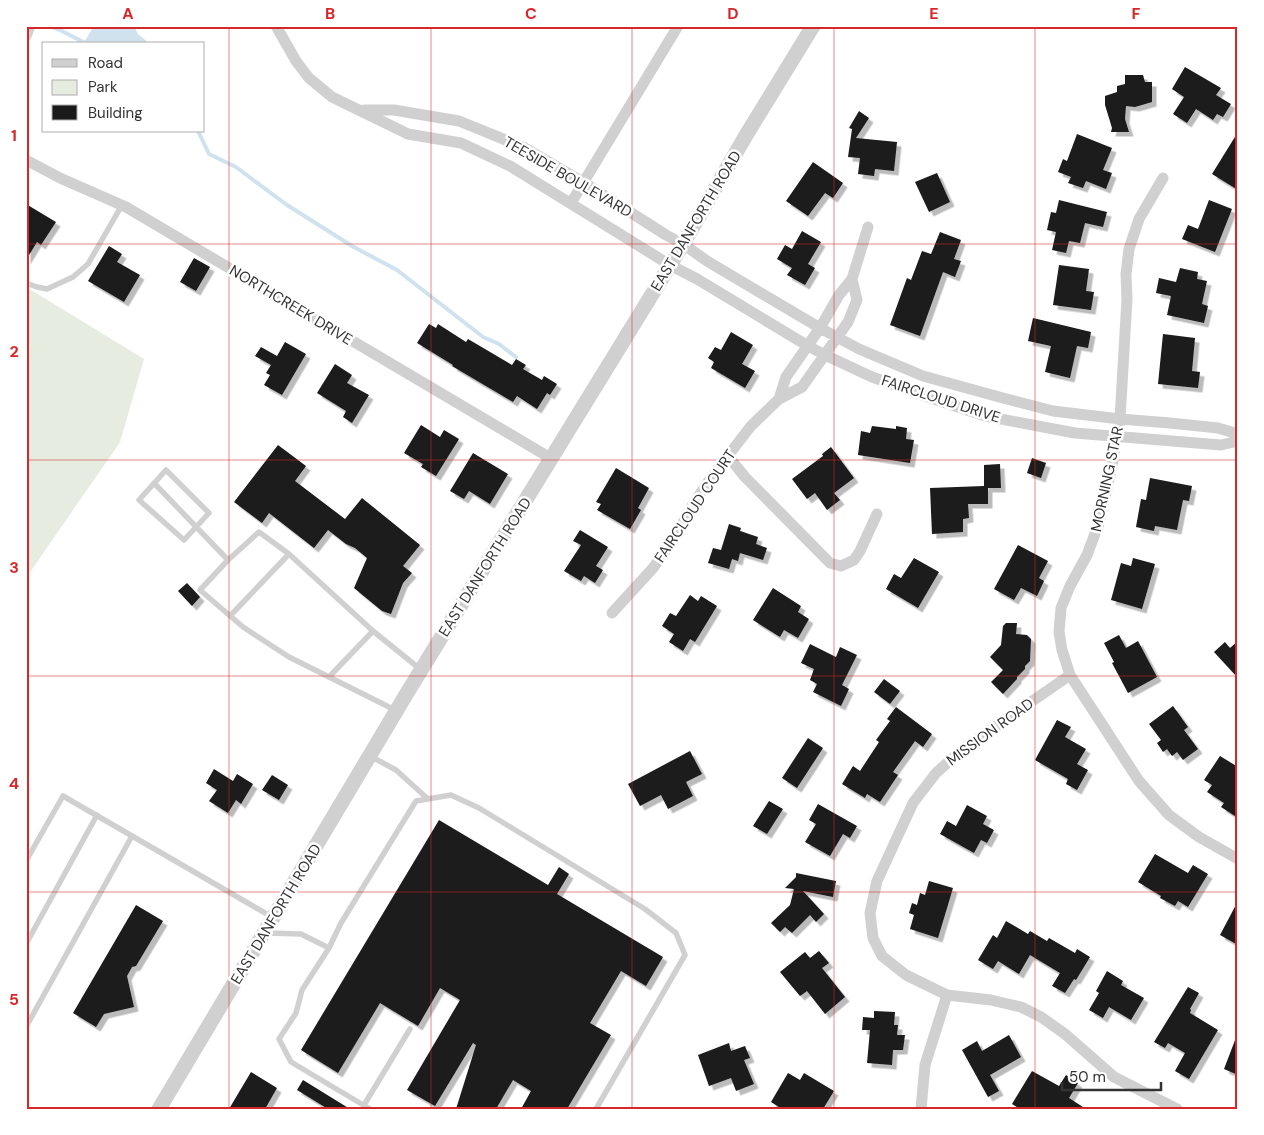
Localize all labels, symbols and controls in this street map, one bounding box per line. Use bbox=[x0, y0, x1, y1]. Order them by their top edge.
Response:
text: A bbox=[122, 3, 134, 24]
text: B bbox=[325, 3, 335, 24]
text: C bbox=[525, 3, 537, 24]
text: D bbox=[727, 3, 739, 24]
text: E bbox=[929, 3, 939, 24]
text: F bbox=[1132, 3, 1141, 24]
legend bbox=[42, 42, 205, 132]
text: Road bbox=[88, 53, 123, 73]
text: Park bbox=[88, 77, 118, 97]
text: Building bbox=[88, 103, 143, 123]
text: 1 bbox=[11, 125, 17, 146]
street label: TEESIDE BOULEVARD bbox=[500, 132, 636, 222]
street label: EAST DANFORTH ROAD bbox=[646, 147, 746, 295]
street label: NORTHCREEK DRIVE bbox=[226, 260, 356, 350]
text: 2 bbox=[9, 341, 19, 362]
street label: FAIRCLOUD DRIVE bbox=[879, 370, 1003, 428]
street label: MORNING STAR bbox=[1086, 424, 1128, 534]
street label: FAIRCLOUD COURT bbox=[650, 446, 740, 566]
street label: EAST DANFORTH ROAD bbox=[434, 494, 536, 640]
text: 3 bbox=[9, 557, 19, 578]
street label: MISSION ROAD bbox=[942, 694, 1038, 770]
text: 4 bbox=[9, 773, 19, 794]
street label: EAST DANFORTH ROAD bbox=[226, 840, 326, 988]
text: 5 bbox=[9, 989, 19, 1010]
scale bar bbox=[1062, 1060, 1160, 1092]
text: 50 m bbox=[1069, 1067, 1106, 1087]

